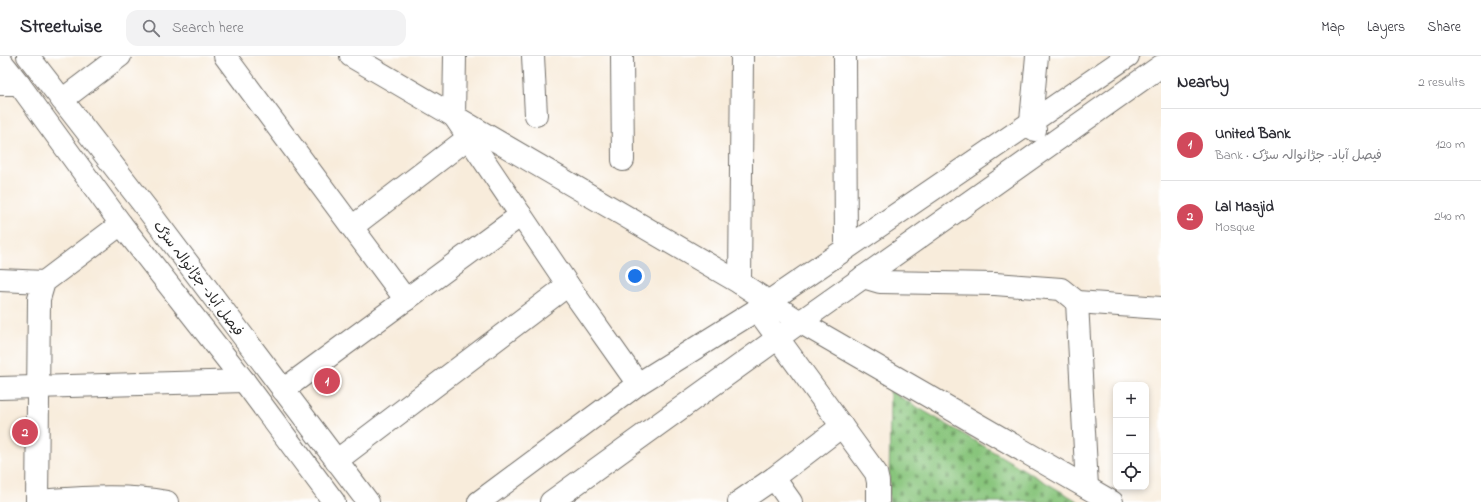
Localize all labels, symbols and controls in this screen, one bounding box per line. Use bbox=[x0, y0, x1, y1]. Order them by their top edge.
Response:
search box bbox=[126, 10, 406, 46]
text: Streetwise bbox=[20, 14, 102, 41]
icon: search bbox=[140, 17, 162, 39]
text: Search here bbox=[172, 17, 244, 39]
text: Map bbox=[1321, 17, 1345, 38]
text: Layers bbox=[1367, 17, 1405, 38]
text: Share bbox=[1427, 17, 1461, 38]
text: Nearby bbox=[1177, 70, 1229, 95]
text: 2 results bbox=[1418, 73, 1465, 92]
text: United Bank bbox=[1215, 123, 1291, 145]
text: 1 bbox=[1188, 135, 1192, 154]
text: 120 m bbox=[1435, 135, 1465, 154]
text: Bank · فیصل آباد– جڑانوالہ سڑک bbox=[1215, 146, 1382, 165]
text: Lal Masjid bbox=[1215, 196, 1274, 218]
text: 2 bbox=[1187, 207, 1193, 226]
text: 240 m bbox=[1434, 207, 1465, 226]
street label: فیصل آباد– جڑانوالہ سڑک bbox=[147, 217, 248, 341]
text: Mosque bbox=[1215, 218, 1255, 237]
your location bbox=[625, 266, 645, 286]
pin: 1 bbox=[314, 366, 340, 396]
map controls bbox=[1113, 382, 1149, 490]
button: + bbox=[1113, 382, 1149, 418]
pin: 2 bbox=[12, 417, 38, 447]
button: − bbox=[1113, 418, 1149, 454]
button: locate bbox=[1113, 454, 1149, 490]

